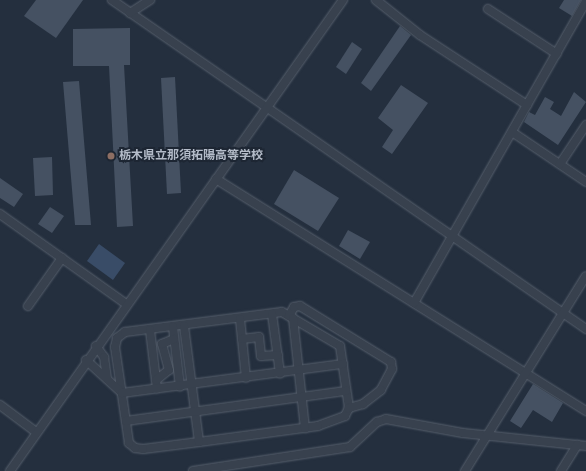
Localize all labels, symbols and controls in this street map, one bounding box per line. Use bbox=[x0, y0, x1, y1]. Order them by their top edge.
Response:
place label: 栃木県立那須拓陽高等学校 bbox=[119, 149, 263, 163]
marker: 栃木県立那須拓陽高等学校 bbox=[106, 151, 116, 161]

